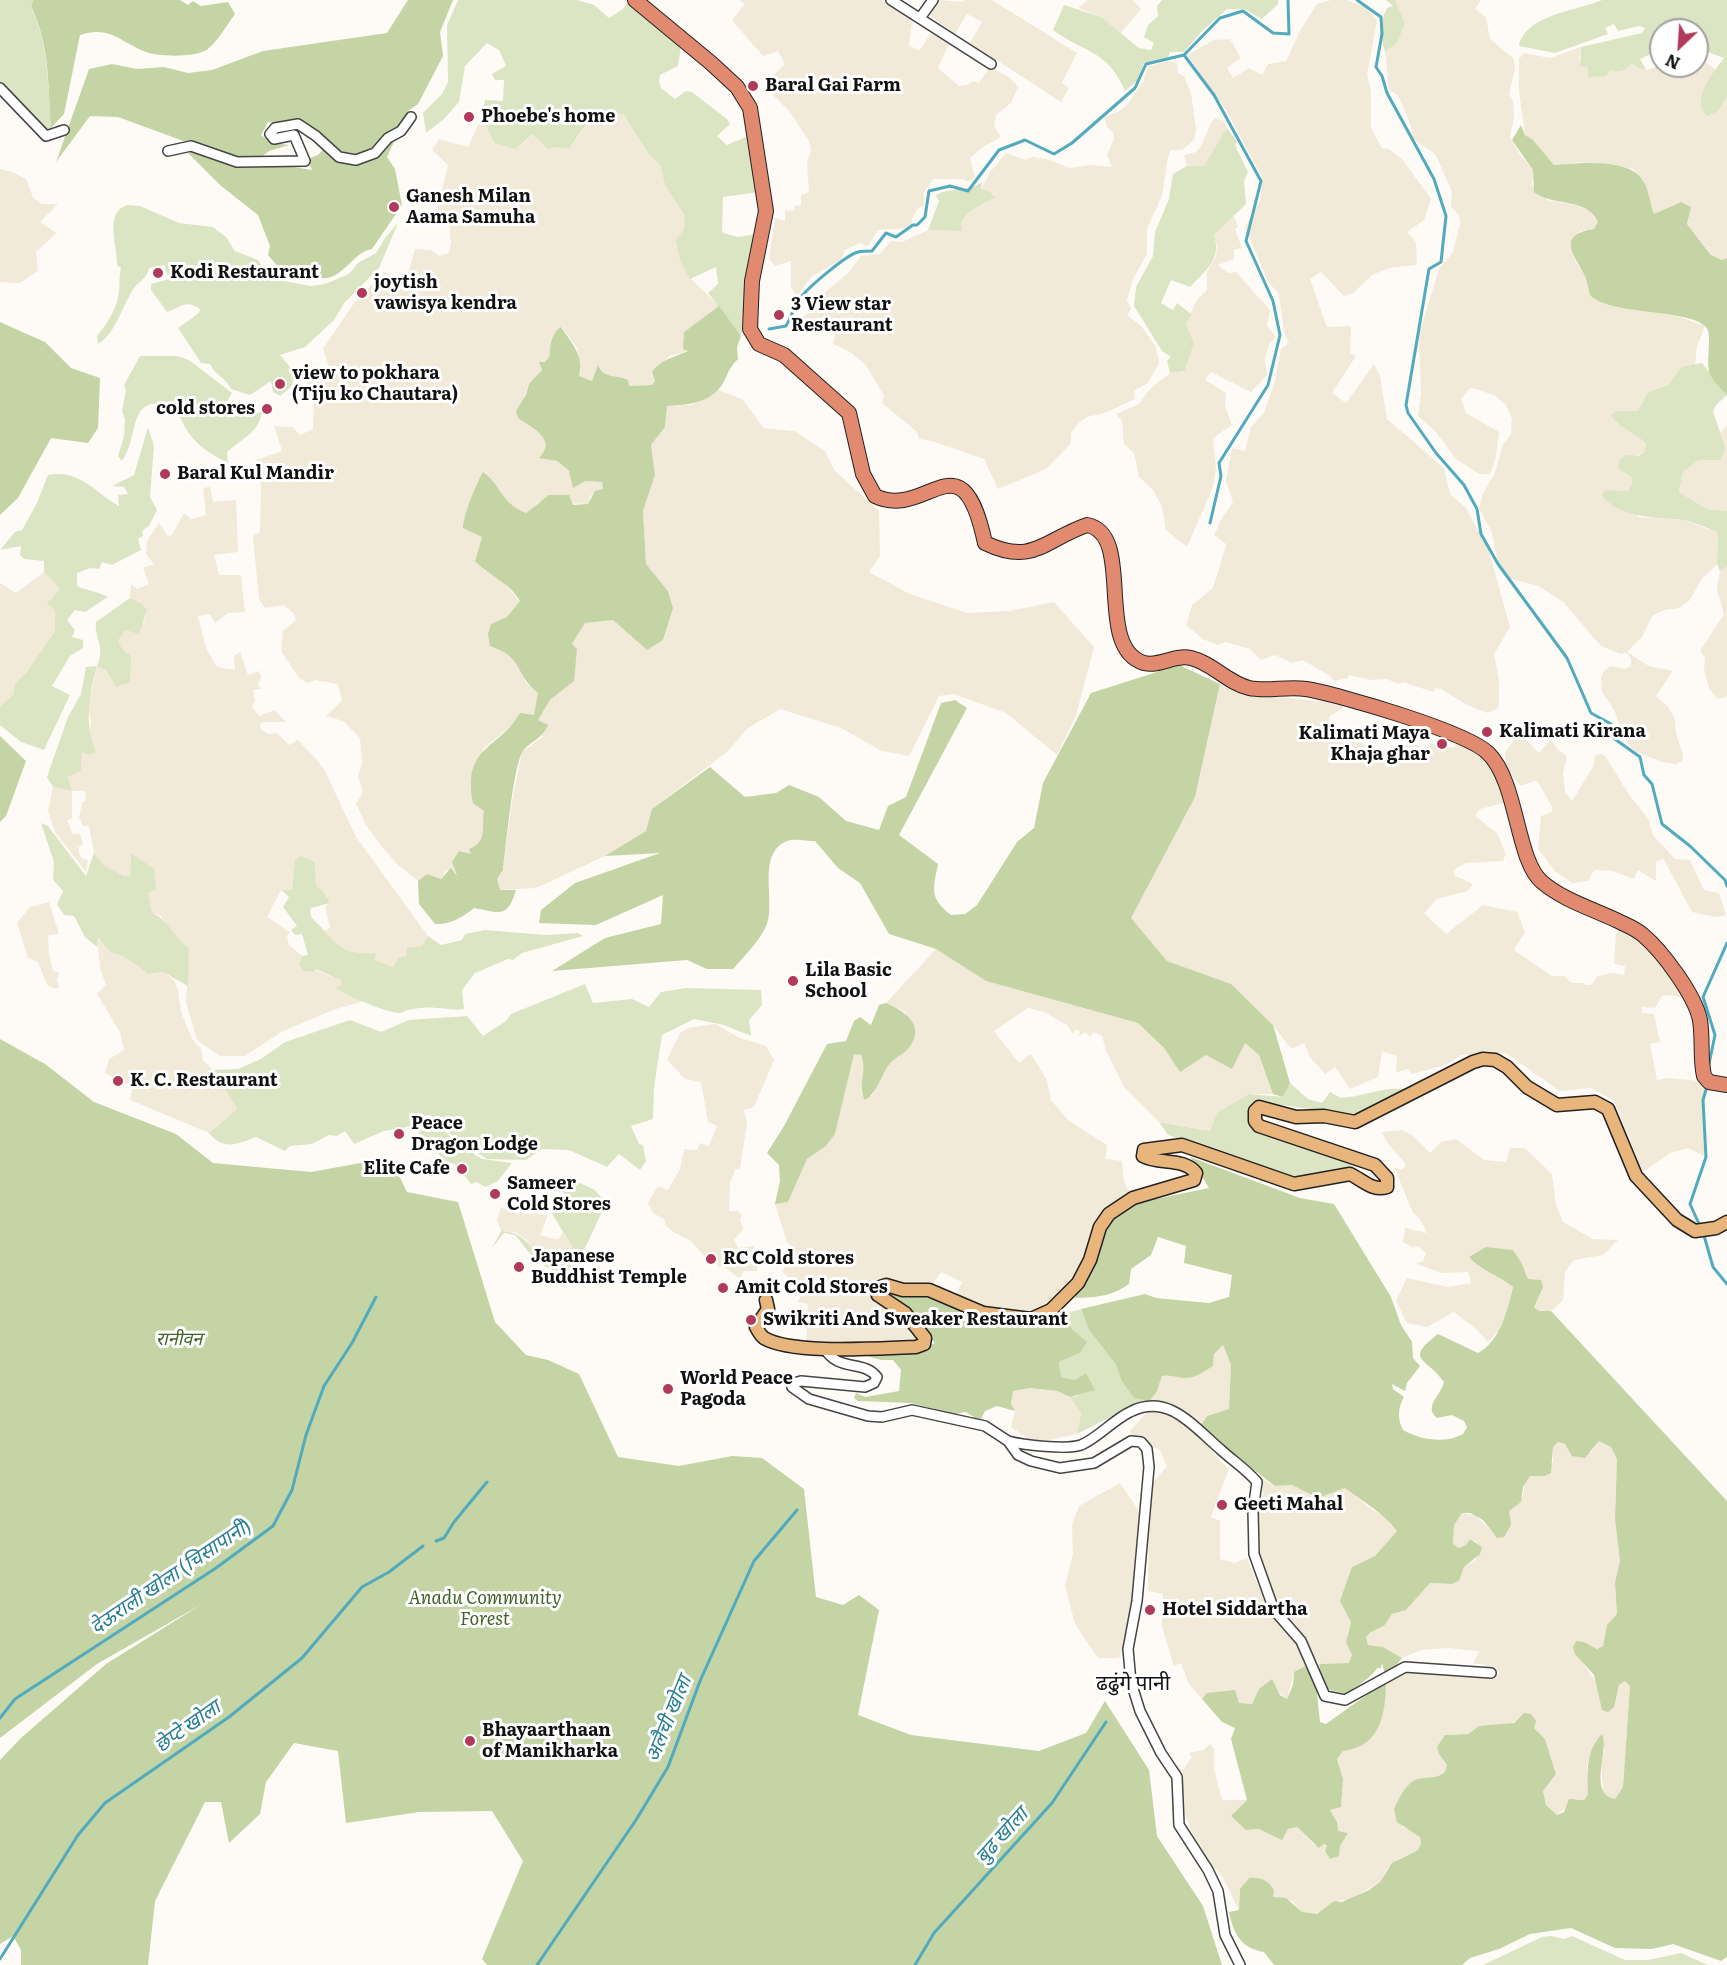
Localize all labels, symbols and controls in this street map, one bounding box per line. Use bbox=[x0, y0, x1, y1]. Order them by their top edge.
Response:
north arrow bbox=[1649, 18, 1709, 78]
text: N bbox=[1661, 49, 1683, 76]
place label: Baral Gai Farm bbox=[765, 75, 901, 97]
marker: Baral Gai Farm bbox=[746, 79, 760, 93]
place label: Phoebe's home bbox=[481, 106, 615, 128]
marker: Phoebe's home bbox=[462, 110, 476, 124]
place label: Ganesh Milan Aama Samuha bbox=[406, 186, 535, 228]
marker: Ganesh Milan Aama Samuha bbox=[387, 200, 401, 214]
place label: Kodi Restaurant bbox=[170, 262, 319, 284]
marker: Kodi Restaurant bbox=[151, 266, 165, 280]
place label: joytish vawisya kendra bbox=[374, 272, 517, 314]
marker: joytish vawisya kendra bbox=[355, 286, 369, 300]
place label: 3 View star Restaurant bbox=[791, 294, 893, 336]
marker: 3 View star Restaurant bbox=[772, 308, 786, 322]
place label: view to pokhara (Tiju ko Chautara) bbox=[292, 363, 458, 406]
marker: view to pokhara (Tiju ko Chautara) bbox=[273, 377, 287, 391]
place label: cold stores bbox=[156, 398, 255, 420]
marker: cold stores bbox=[260, 402, 274, 416]
place label: Baral Kul Mandir bbox=[177, 463, 334, 485]
marker: Baral Kul Mandir bbox=[158, 467, 172, 481]
place label: Kalimati Kirana bbox=[1499, 721, 1646, 743]
place label: Kalimati Maya Khaja ghar bbox=[1298, 723, 1430, 766]
marker: Kalimati Kirana bbox=[1480, 725, 1494, 739]
marker: Kalimati Maya Khaja ghar bbox=[1435, 737, 1449, 751]
place label: Lila Basic School bbox=[805, 960, 892, 1002]
marker: Lila Basic School bbox=[786, 974, 800, 988]
place label: K. C. Restaurant bbox=[130, 1070, 278, 1092]
marker: K. C. Restaurant bbox=[111, 1074, 125, 1088]
place label: Peace Dragon Lodge bbox=[411, 1113, 538, 1156]
marker: Peace Dragon Lodge bbox=[392, 1127, 406, 1141]
place label: Elite Cafe bbox=[363, 1158, 450, 1180]
marker: Elite Cafe bbox=[455, 1162, 469, 1176]
place label: Sameer Cold Stores bbox=[507, 1173, 611, 1216]
marker: Sameer Cold Stores bbox=[488, 1187, 502, 1201]
place label: Japanese Buddhist Temple bbox=[531, 1246, 687, 1288]
place label: RC Cold stores bbox=[723, 1248, 854, 1270]
marker: RC Cold stores bbox=[704, 1252, 718, 1266]
marker: Japanese Buddhist Temple bbox=[512, 1260, 526, 1274]
place label: Amit Cold Stores bbox=[735, 1277, 888, 1299]
marker: Amit Cold Stores bbox=[716, 1281, 730, 1295]
place label: Swikriti And Sweaker Restaurant bbox=[763, 1309, 1068, 1331]
marker: Swikriti And Sweaker Restaurant bbox=[744, 1313, 758, 1327]
park label: रानीवन bbox=[156, 1329, 202, 1351]
place label: World Peace Pagoda bbox=[680, 1368, 793, 1410]
marker: World Peace Pagoda bbox=[661, 1382, 675, 1396]
place label: Geeti Mahal bbox=[1234, 1494, 1343, 1516]
marker: Geeti Mahal bbox=[1215, 1498, 1229, 1512]
water label: देऊराली खोला (चिसापानी) bbox=[86, 1514, 256, 1640]
park label: Anadu Community Forest bbox=[408, 1588, 562, 1630]
place label: Hotel Siddartha bbox=[1162, 1599, 1308, 1621]
marker: Hotel Siddartha bbox=[1143, 1603, 1157, 1617]
district label: ढढुंगे पानी bbox=[1096, 1671, 1170, 1697]
water label: अलैची खोला bbox=[641, 1672, 697, 1766]
water label: छेप्टे खोला bbox=[151, 1696, 225, 1758]
place label: Bhayaarthaan of Manikharka bbox=[482, 1720, 618, 1762]
marker: Bhayaarthaan of Manikharka bbox=[463, 1734, 477, 1748]
water label: बुढ खोला bbox=[971, 1803, 1033, 1869]

